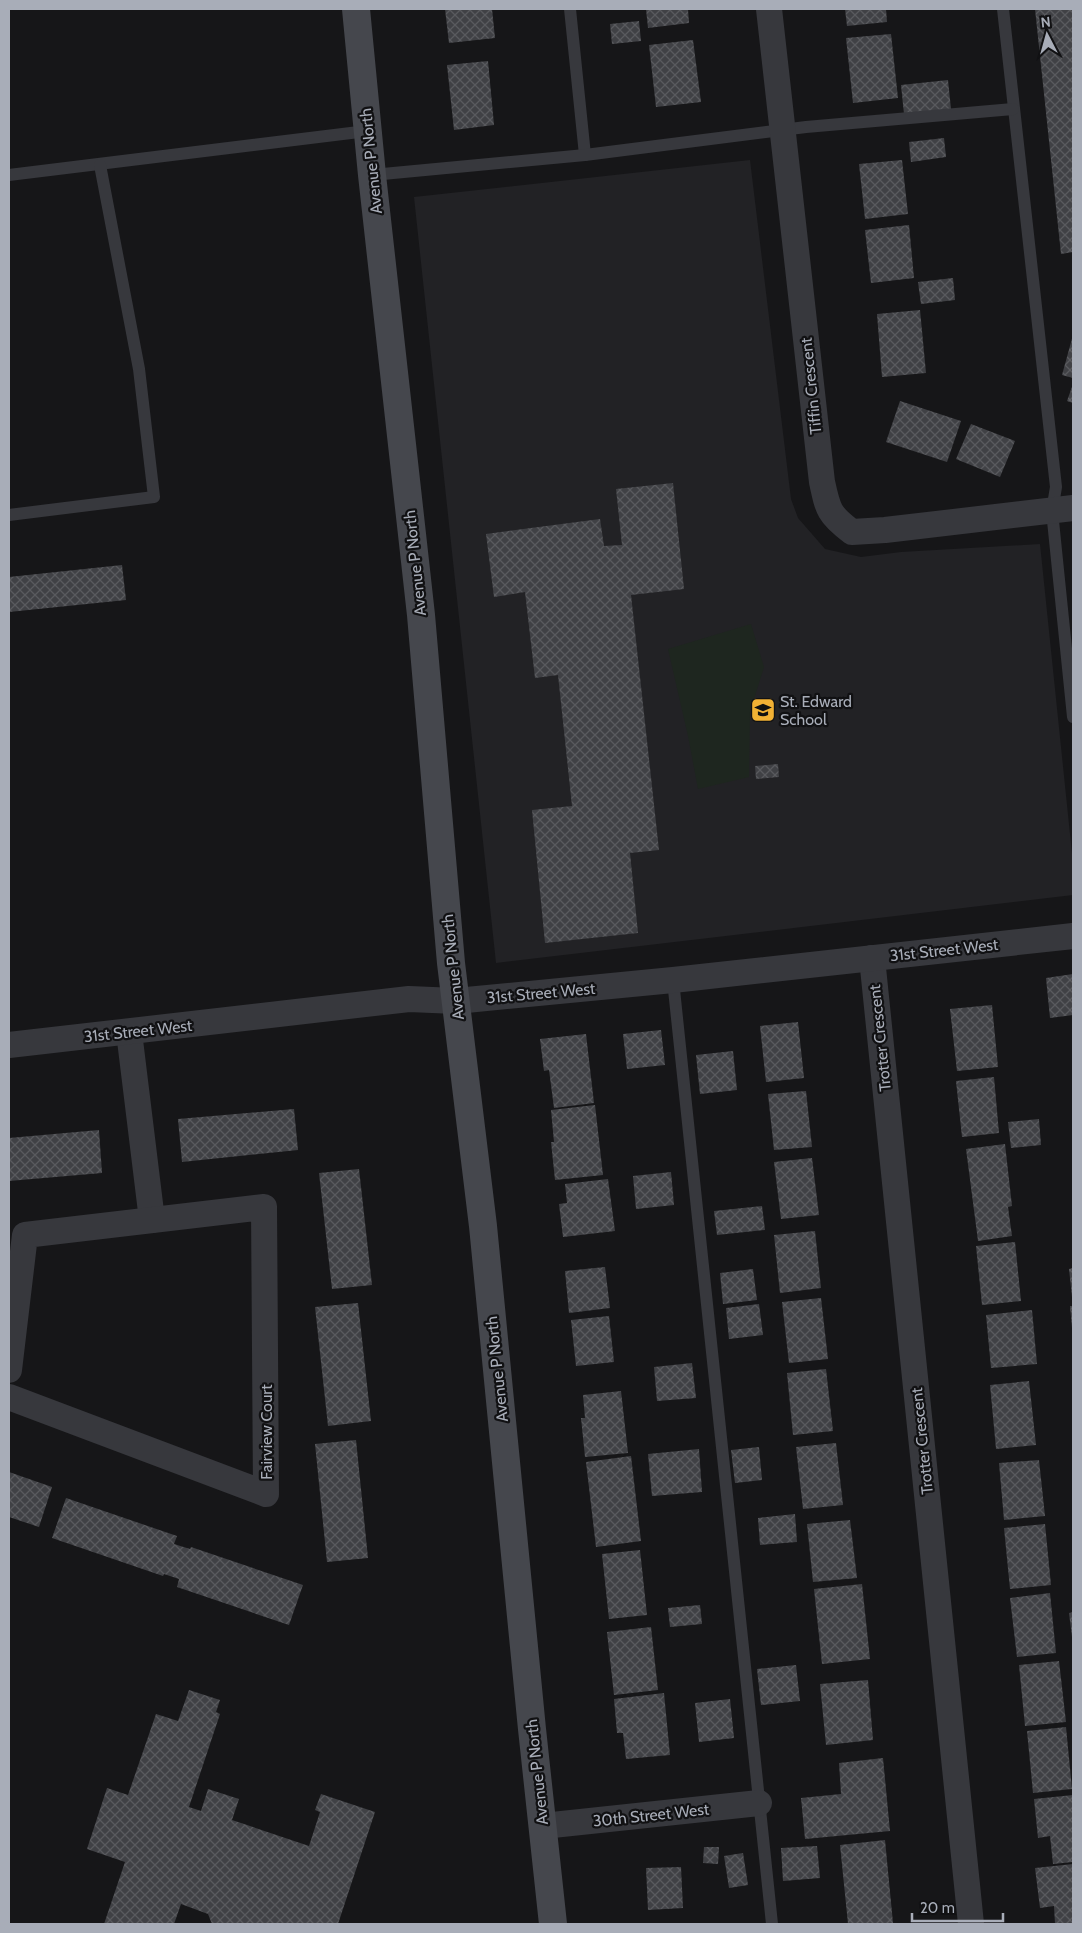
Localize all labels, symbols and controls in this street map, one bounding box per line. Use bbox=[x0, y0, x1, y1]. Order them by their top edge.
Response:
north arrow bbox=[1022, 10, 1072, 60]
text: N bbox=[1040, 13, 1052, 32]
street label: Avenue P North bbox=[356, 107, 386, 215]
street label: Tiffin Crescent bbox=[796, 336, 826, 435]
street label: Avenue P North bbox=[400, 509, 430, 617]
place label: St. Edward School bbox=[780, 692, 852, 729]
school or university icon: St. Edward School bbox=[750, 697, 776, 723]
street label: Avenue P North bbox=[438, 913, 468, 1021]
street label: 31st Street West bbox=[889, 935, 1000, 965]
street label: 31st Street West bbox=[486, 979, 597, 1007]
street label: Trotter Crescent bbox=[865, 983, 895, 1092]
street label: 31st Street West bbox=[83, 1016, 194, 1046]
street label: Avenue P North bbox=[482, 1315, 512, 1423]
street label: Fairview Court bbox=[257, 1384, 276, 1480]
street label: Trotter Crescent bbox=[907, 1386, 937, 1495]
street label: Avenue P North bbox=[522, 1718, 552, 1826]
street label: 30th Street West bbox=[592, 1799, 711, 1831]
scale bar bbox=[912, 1890, 1003, 1922]
text: 20 m bbox=[920, 1899, 955, 1917]

